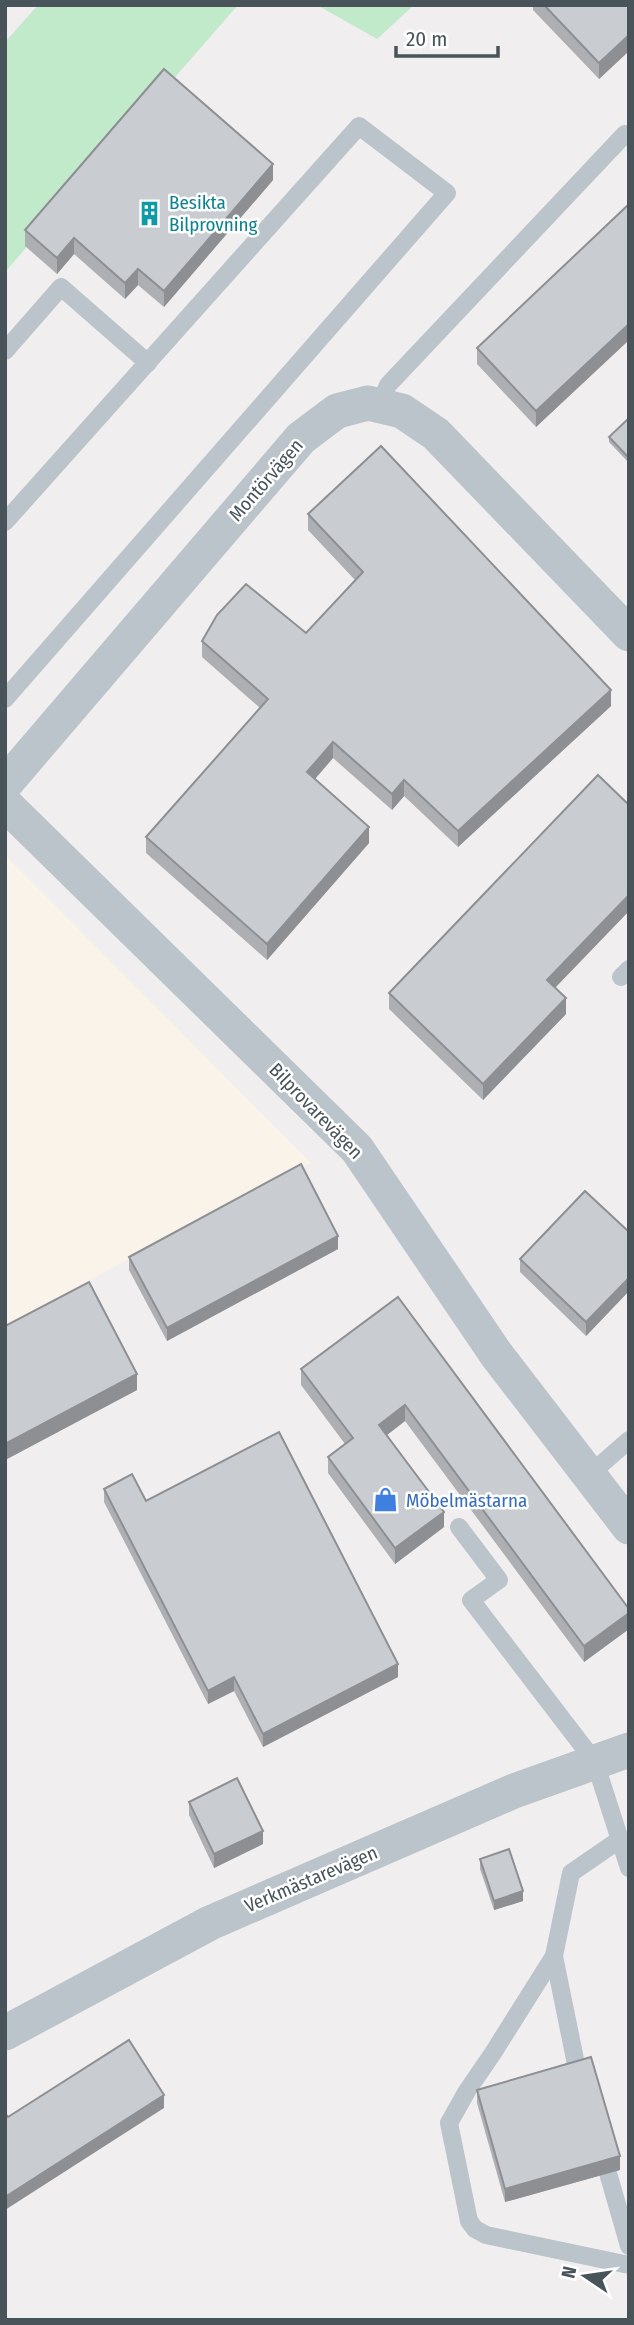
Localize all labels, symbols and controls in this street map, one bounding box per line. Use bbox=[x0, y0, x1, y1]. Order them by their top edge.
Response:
scale bar bbox=[396, 14, 498, 58]
text: 20 m bbox=[406, 26, 447, 52]
place label: Besikta Bilprovning bbox=[169, 191, 258, 236]
building icon: Besikta Bilprovning bbox=[135, 199, 163, 227]
street label: Montörvägen bbox=[224, 434, 308, 526]
street label: Bilprovarevägen bbox=[264, 1058, 368, 1164]
shop icon: Möbelmästarna bbox=[372, 1486, 400, 1514]
place label: Möbelmästarna bbox=[406, 1489, 527, 1512]
street label: Verkmästarevägen bbox=[241, 1841, 381, 1917]
north arrow bbox=[550, 2241, 620, 2311]
text: N bbox=[556, 2264, 581, 2280]

